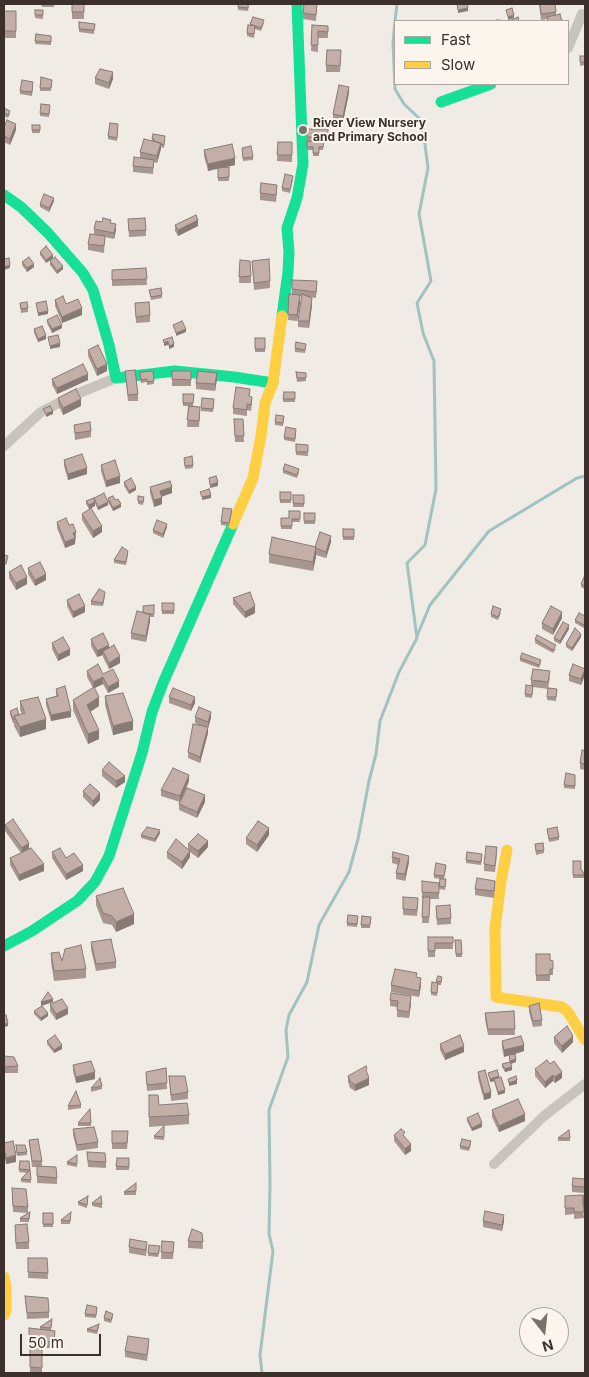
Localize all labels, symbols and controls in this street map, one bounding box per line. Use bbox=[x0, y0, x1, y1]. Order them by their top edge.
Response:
legend bbox=[394, 20, 569, 85]
text: Fast bbox=[441, 30, 471, 49]
text: Slow bbox=[441, 55, 475, 74]
place label: River View Nursery and Primary School bbox=[313, 116, 427, 144]
marker: River View Nursery and Primary School bbox=[297, 124, 309, 136]
north arrow bbox=[519, 1307, 569, 1357]
scale bar bbox=[22, 1324, 104, 1356]
text: 50 m bbox=[28, 1333, 64, 1352]
text: N bbox=[541, 1336, 555, 1356]

